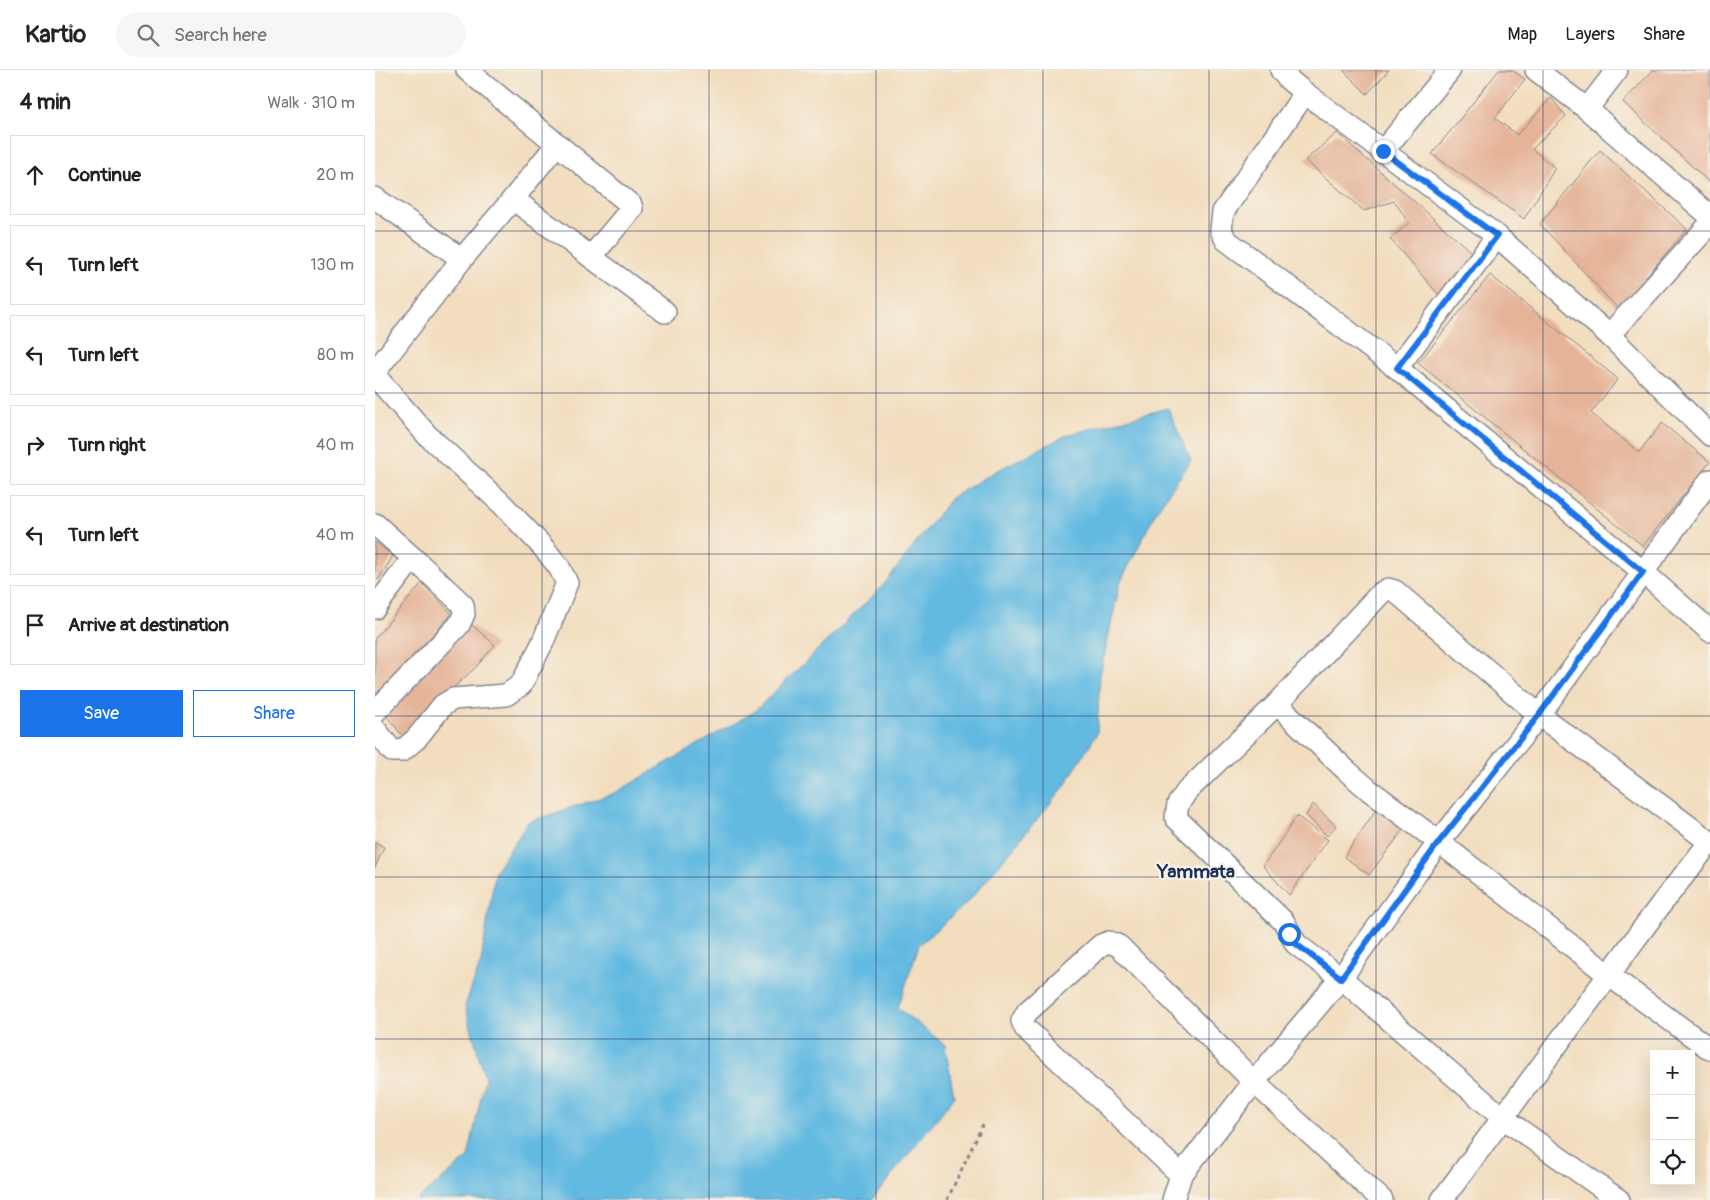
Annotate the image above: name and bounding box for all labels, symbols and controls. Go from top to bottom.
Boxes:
search box [116,12,466,57]
text: Kartio [25,20,86,49]
icon: search [134,21,162,49]
text: Search here [174,23,267,47]
text: Map [1508,23,1537,46]
text: Layers [1565,23,1615,46]
text: Share [1643,23,1685,46]
text: 4 min [20,89,71,116]
text: Walk · 310 m [268,93,355,113]
route end [1372,140,1395,163]
icon: ahead [21,161,49,189]
text: Continue [68,163,141,187]
text: 20 m [316,165,354,185]
icon: left [21,251,49,279]
text: Turn left [68,253,138,277]
text: 130 m [310,255,354,275]
icon: left [21,341,49,369]
text: Turn left [68,343,138,367]
text: 80 m [317,345,354,365]
icon: right [21,431,49,459]
text: Turn right [68,433,146,457]
text: 40 m [316,435,354,455]
icon: left [21,521,49,549]
text: Turn left [68,523,138,547]
text: 40 m [316,525,354,545]
icon: arrive [21,611,49,639]
text: Arrive at destination [68,613,229,637]
button: Save [20,690,183,737]
button: Share [193,690,355,737]
district label: Yammata [1156,860,1235,884]
route start [1278,923,1301,946]
map controls [1650,1050,1695,1185]
button: + [1650,1050,1695,1095]
button: − [1650,1095,1695,1140]
button: locate [1650,1140,1695,1185]

